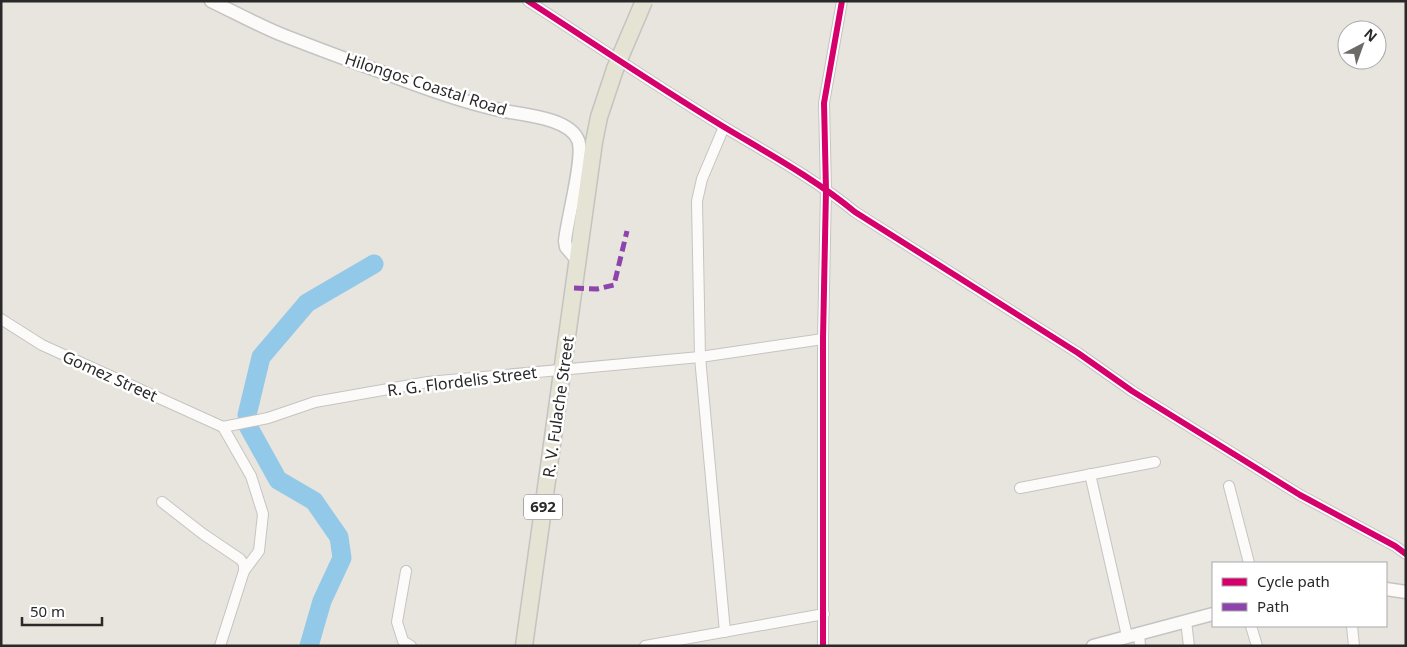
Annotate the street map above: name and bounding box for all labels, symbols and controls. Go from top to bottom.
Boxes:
north arrow [1337,20,1387,70]
text: N [1360,24,1381,46]
street label: Hilongos Coastal Road [342,47,510,121]
street label: R. V. Fulache Street [537,335,579,479]
street label: Gomez Street [59,345,161,407]
street label: R. G. Flordelis Street [386,361,538,401]
road number: 692 [524,494,562,520]
legend [1212,562,1387,627]
text: Cycle path [1257,571,1330,591]
scale bar [22,594,102,626]
text: Path [1257,596,1289,616]
text: 50 m [30,601,65,621]

